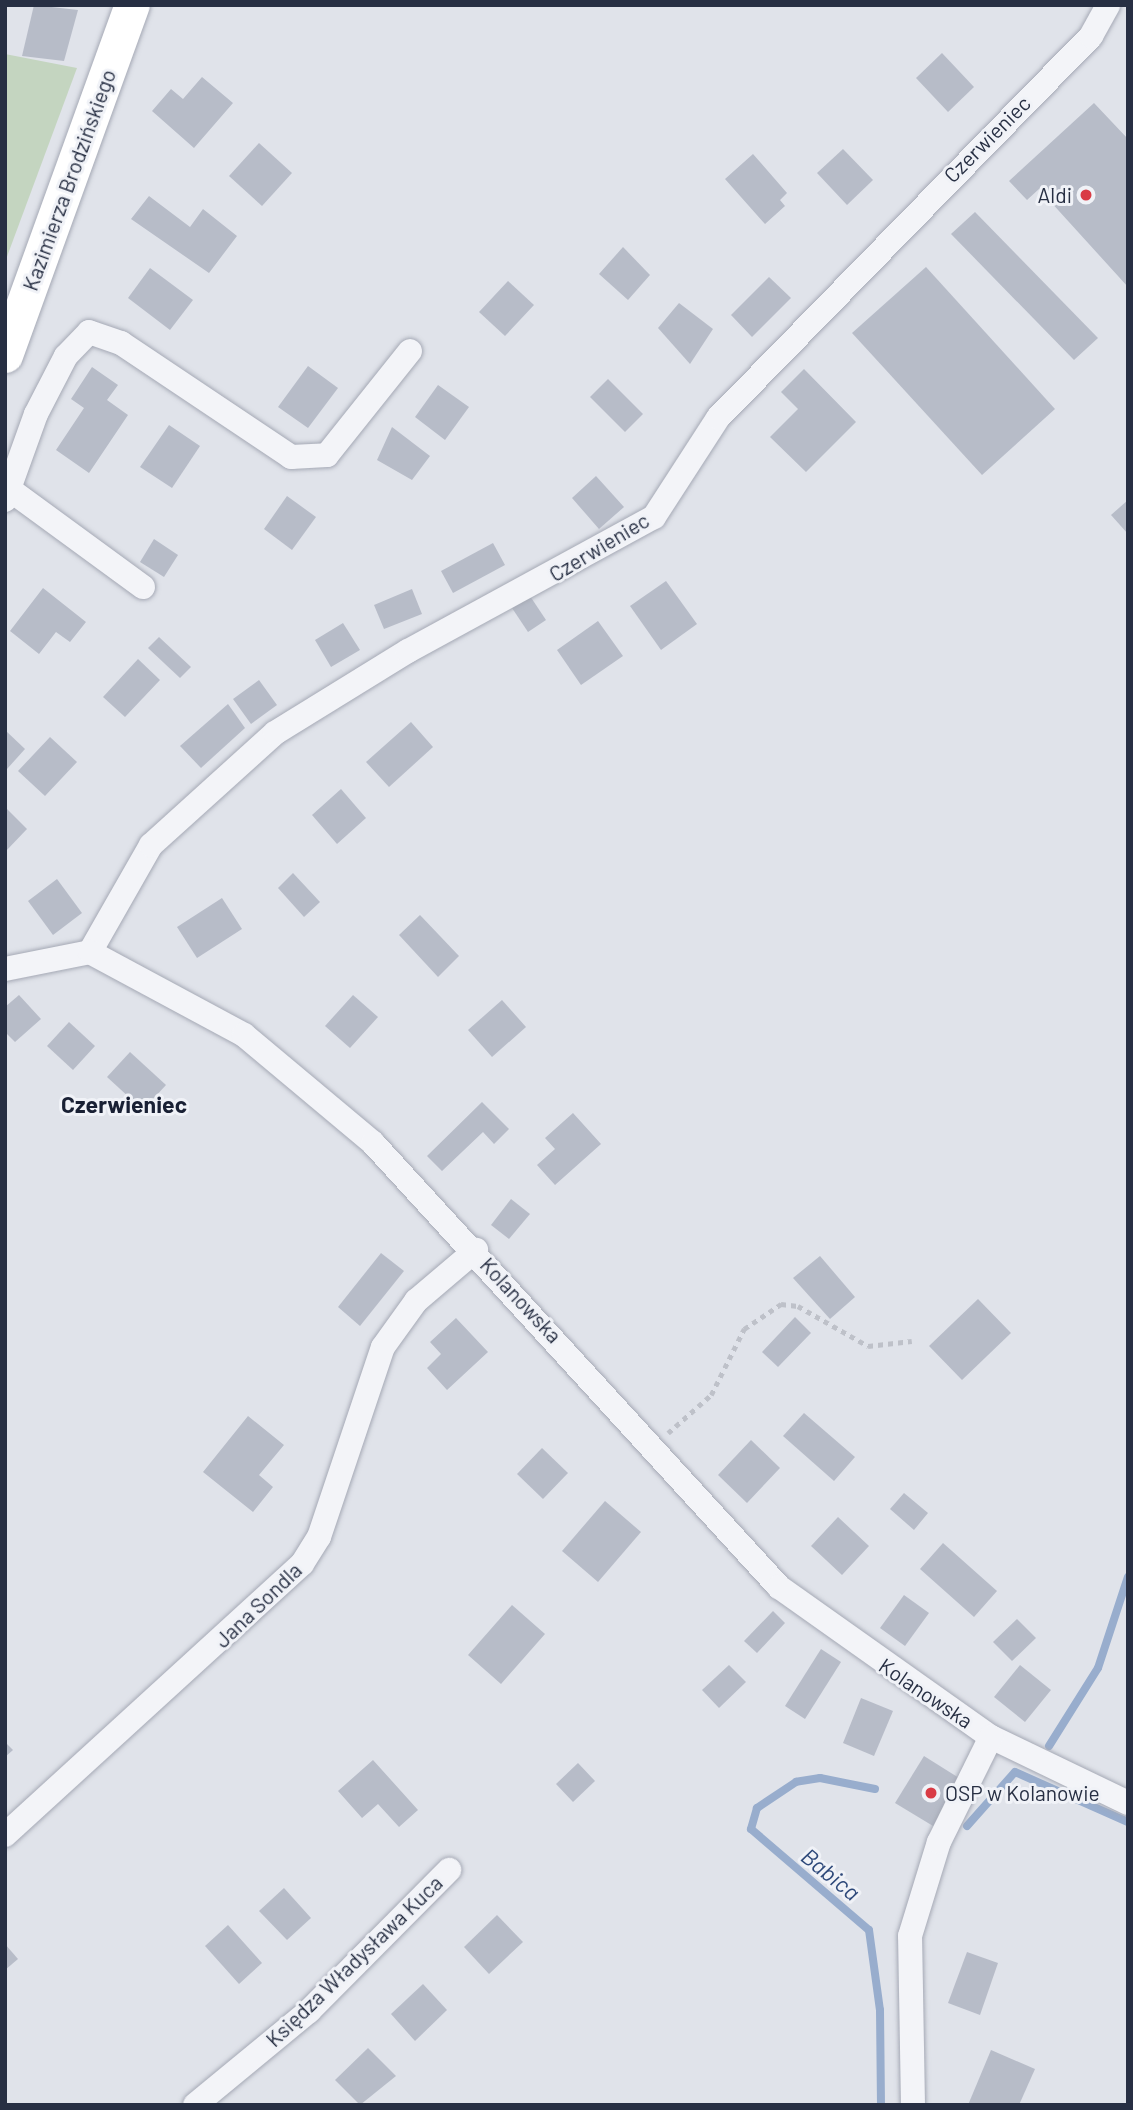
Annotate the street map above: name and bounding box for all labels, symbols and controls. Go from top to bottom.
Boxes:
street label: Kazimierza Brodzińskiego [17,66,121,294]
street label: Czerwieniec [938,90,1036,188]
place label: Aldi [1038,182,1072,208]
marker: Aldi [1078,187,1094,203]
street label: Czerwieniec [545,507,653,587]
district label: Czerwieniec [61,1090,187,1118]
street label: Kolanowska [475,1252,567,1348]
street label: Jana Sondla [209,1557,307,1653]
street label: Kolanowska [874,1653,978,1733]
place label: OSP w Kolanowie [945,1780,1100,1806]
marker: OSP w Kolanowie [923,1785,939,1801]
water label: Babica [796,1842,866,1906]
street label: Księdza Władysława Kuca [261,1870,447,2052]

